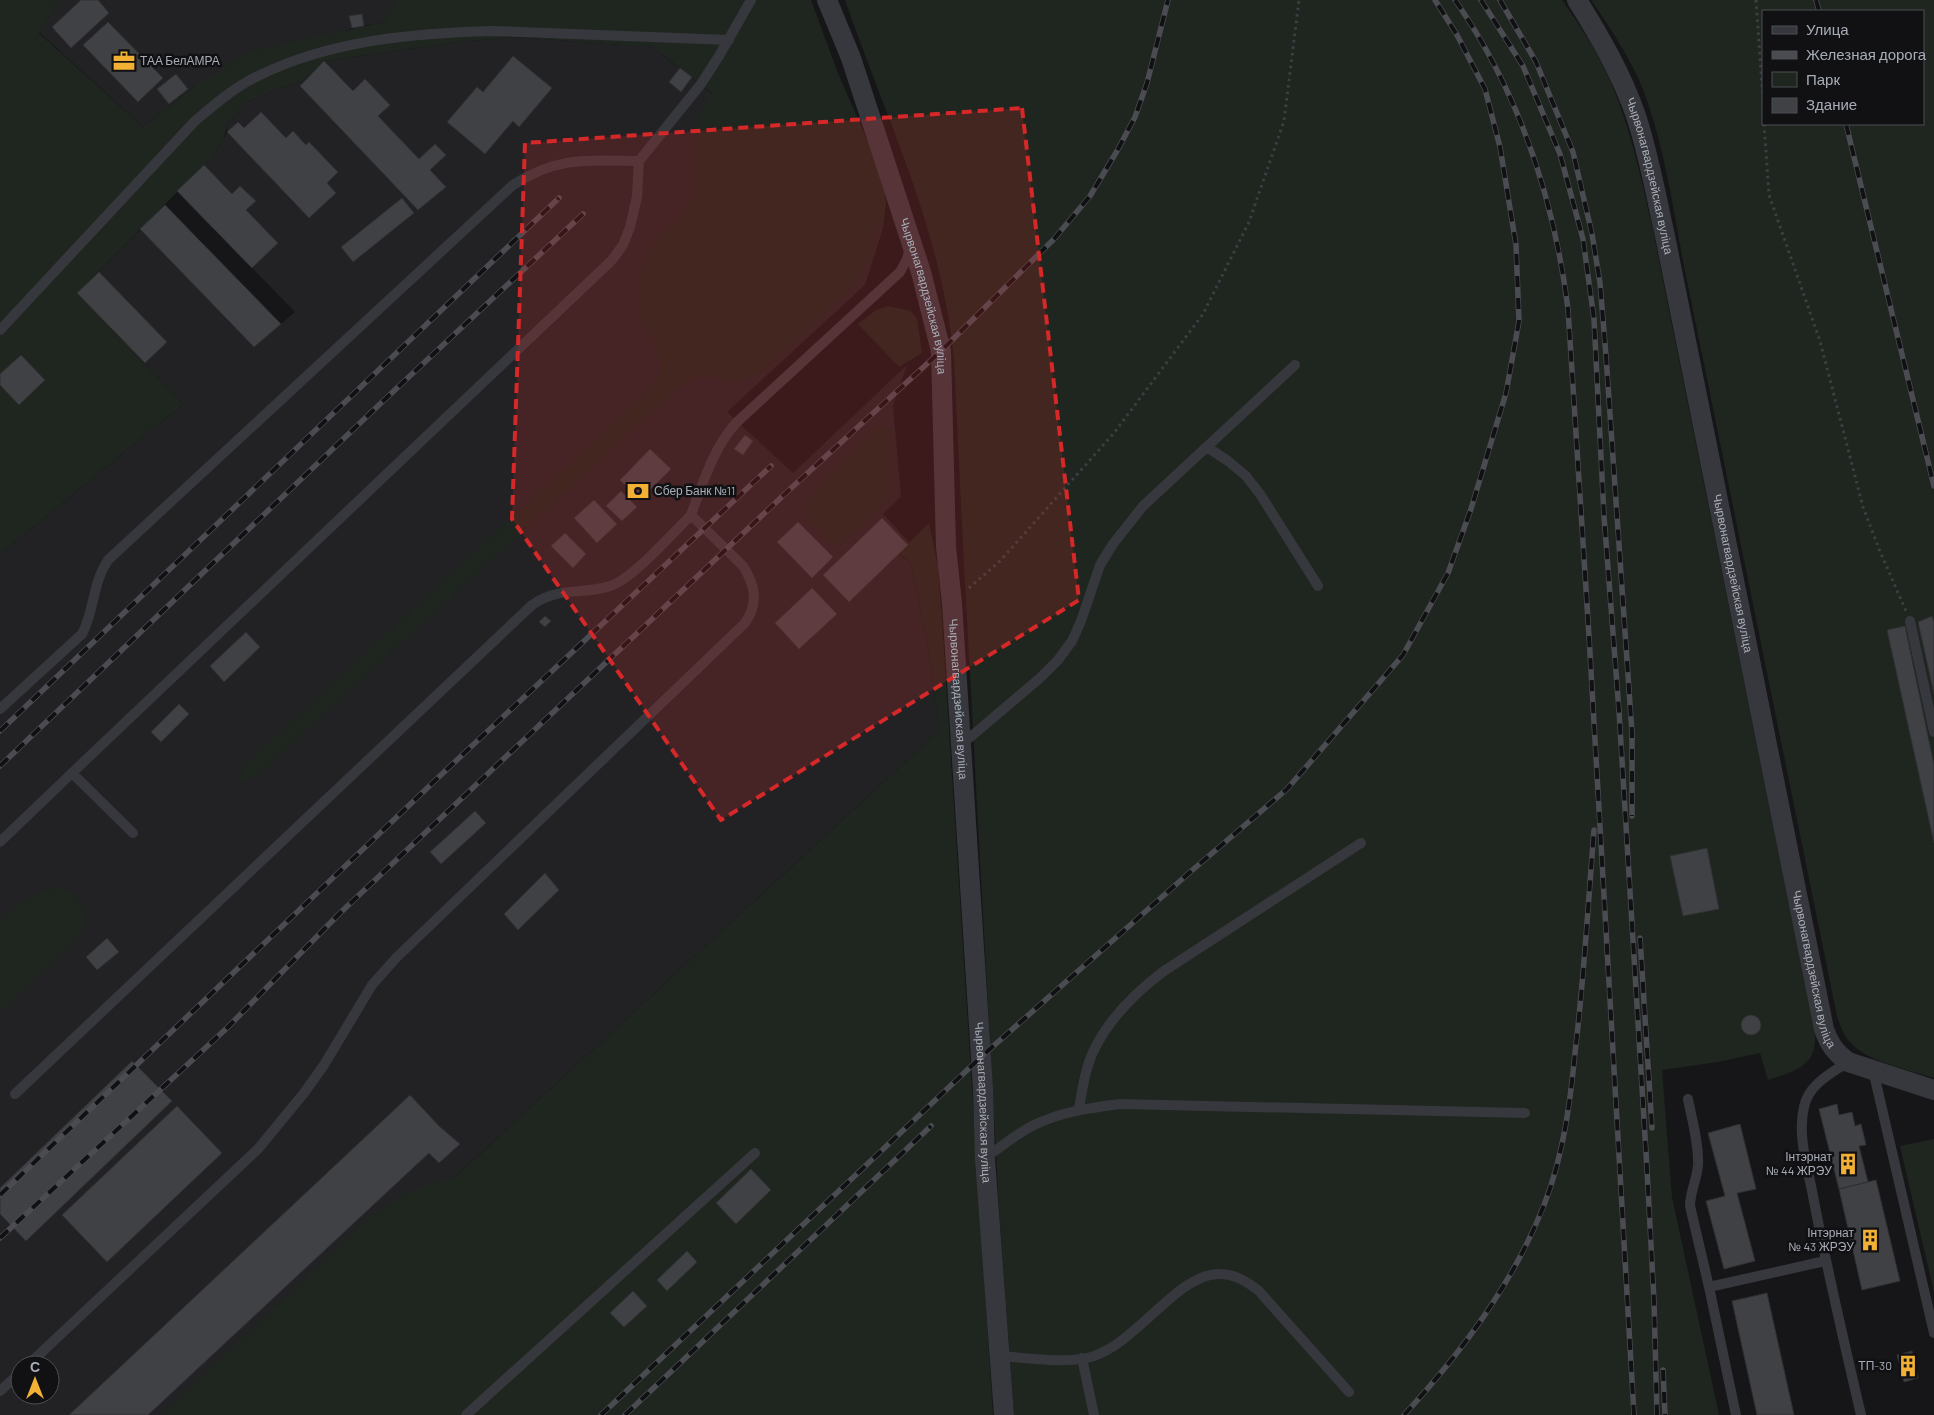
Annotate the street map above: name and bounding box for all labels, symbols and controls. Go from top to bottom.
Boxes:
legend [1762,10,1924,125]
text: Улица [1806,20,1849,38]
text: Железная дорога [1806,45,1927,63]
office icon: ТАА БелАМРА [111,48,137,74]
place label: ТАА БелАМРА [140,53,220,67]
text: Парк [1806,70,1840,88]
street label: Чырвонагвардзейская вуліца [1624,95,1677,256]
text: Здание [1806,95,1857,113]
street label: Чырвонагвардзейская вуліца [898,216,950,375]
bank icon: Сбер Банк №11 [625,478,651,504]
place label: Сбер Банк №11 [654,483,735,498]
street label: Чырвонагвардзейская вуліца [1711,493,1756,654]
street label: Чырвонагвардзейская вуліца [947,618,971,780]
street label: Чырвонагвардзейская вуліца [1790,889,1840,1050]
street label: Чырвонагвардзейская вуліца [973,1021,995,1184]
place label: Інтэрнат № 44 ЖРЭУ [1766,1149,1832,1177]
building icon: Інтэрнат № 44 ЖРЭУ [1835,1151,1861,1177]
place label: Інтэрнат № 43 ЖРЭУ [1788,1225,1854,1253]
building icon: Інтэрнат № 43 ЖРЭУ [1857,1227,1883,1253]
building icon: ТП-30 [1895,1353,1921,1379]
north arrow [10,1355,60,1405]
text: С [30,1358,40,1375]
place label: ТП-30 [1858,1358,1892,1372]

